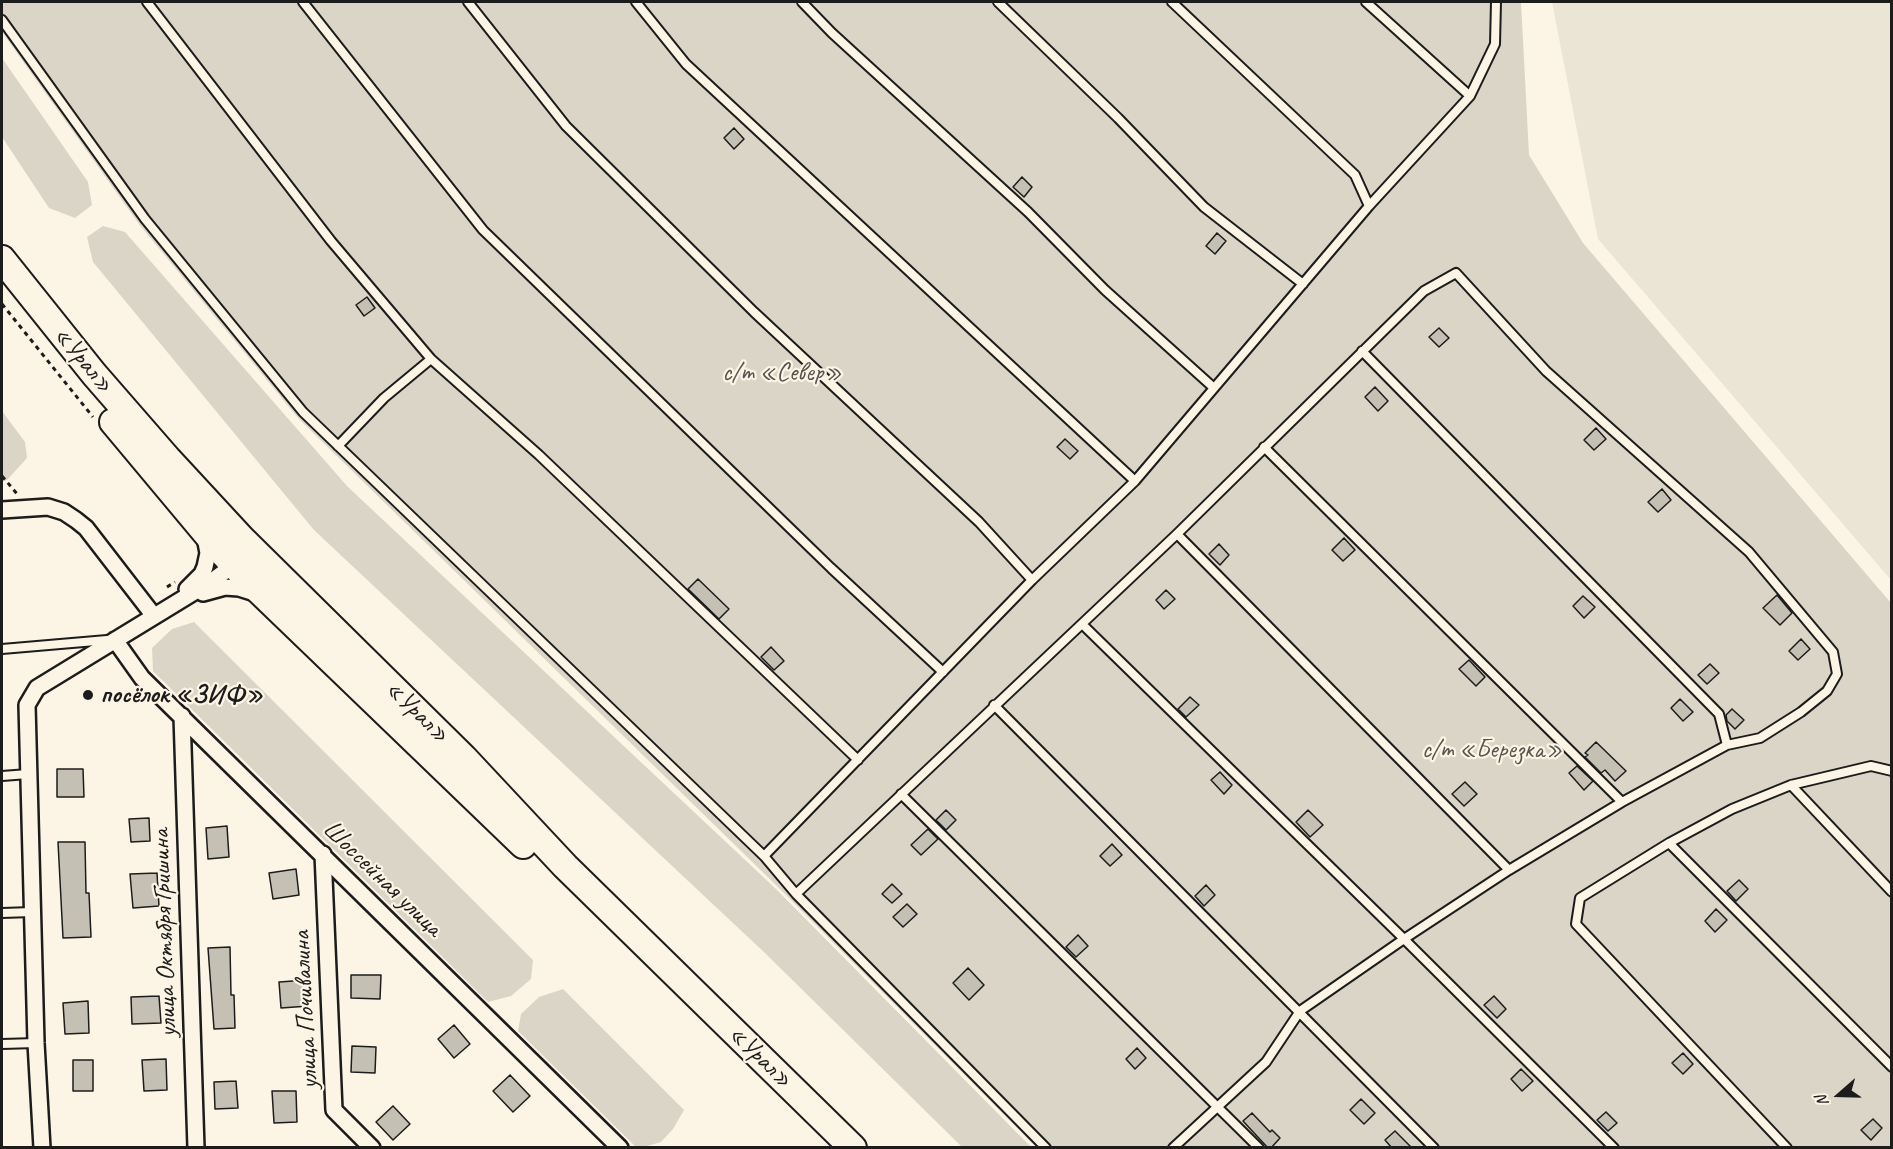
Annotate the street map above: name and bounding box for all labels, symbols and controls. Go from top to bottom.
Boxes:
street label: «Урал» [46,320,120,400]
park label: с/т «Север» [722,357,842,389]
street label: «Урал» [378,674,456,750]
place label: посёлок «ЗИФ» [100,679,263,711]
marker: посёлок «ЗИФ» [81,688,95,702]
park label: с/т «Березка» [1422,734,1562,766]
street label: Шоссейная улица [316,814,448,944]
street label: улица Октября Гришина [146,828,184,1038]
street label: улица Почивалина [286,930,326,1090]
street label: «Урал» [721,1019,799,1095]
north arrow [1809,1065,1869,1125]
text: N [1811,1093,1833,1109]

